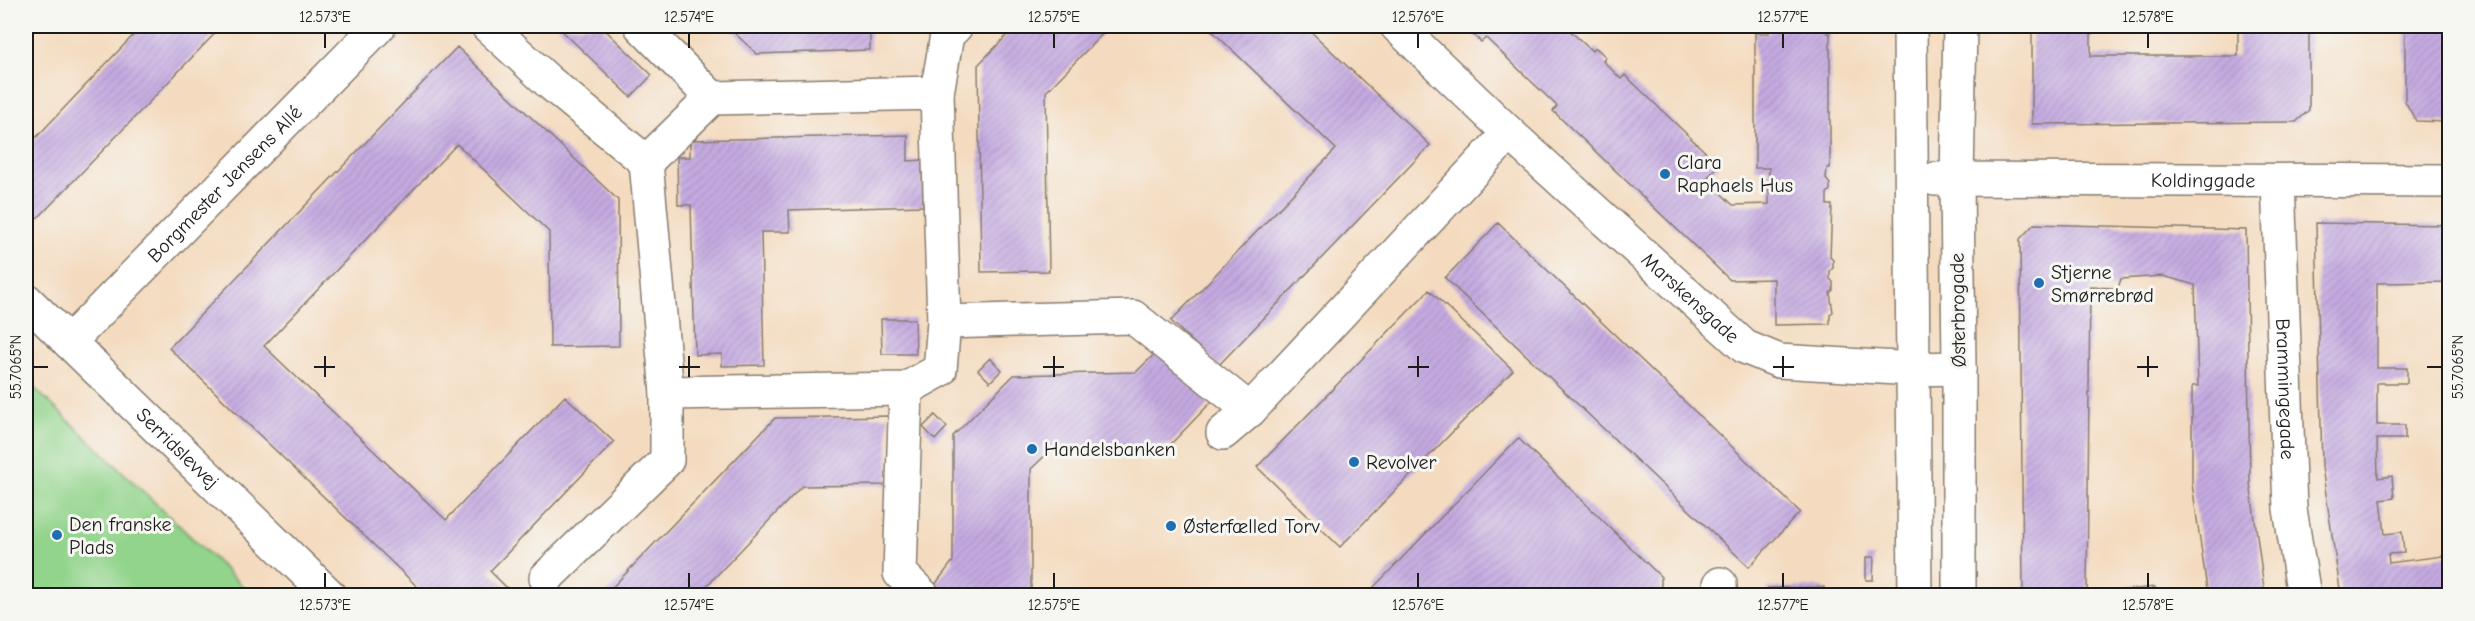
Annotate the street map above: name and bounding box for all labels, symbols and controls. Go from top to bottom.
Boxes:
text: 12.573°E [299,8,351,26]
text: 12.574°E [664,8,714,26]
text: 12.575°E [1028,8,1080,26]
text: 12.576°E [1392,8,1444,26]
text: 12.577°E [1757,8,1809,26]
text: 12.578°E [2122,8,2174,26]
street label: Borgmester Jensens Allé [142,100,306,267]
place label: Clara Raphaels Hus [1677,151,1793,197]
marker: Clara Raphaels Hus [1658,167,1672,181]
street label: Koldinggade [2151,168,2255,192]
street label: Marskensgade [1637,248,1744,348]
street label: Østerbrogade [1946,253,1970,367]
place label: Stjerne Smørrebrød [2051,261,2154,307]
marker: Stjerne Smørrebrød [2032,276,2046,290]
street label: Brammingegade [2272,318,2300,460]
text: 55.7065°N [7,335,25,399]
text: 55.7065°N [2449,335,2467,399]
street label: Serridslevvej [132,403,224,493]
place label: Handelsbanken [1044,438,1176,461]
marker: Handelsbanken [1025,442,1039,456]
place label: Revolver [1366,451,1437,474]
marker: Revolver [1347,455,1361,469]
place label: Den franske Plads [69,513,171,559]
place label: Østerfælled Torv [1183,515,1320,538]
marker: Østerfælled Torv [1164,519,1178,533]
marker: Den franske Plads [50,528,64,542]
text: 12.573°E [299,596,351,614]
text: 12.574°E [664,596,714,614]
text: 12.575°E [1028,596,1080,614]
text: 12.576°E [1392,596,1444,614]
text: 12.577°E [1757,596,1809,614]
text: 12.578°E [2122,596,2174,614]

